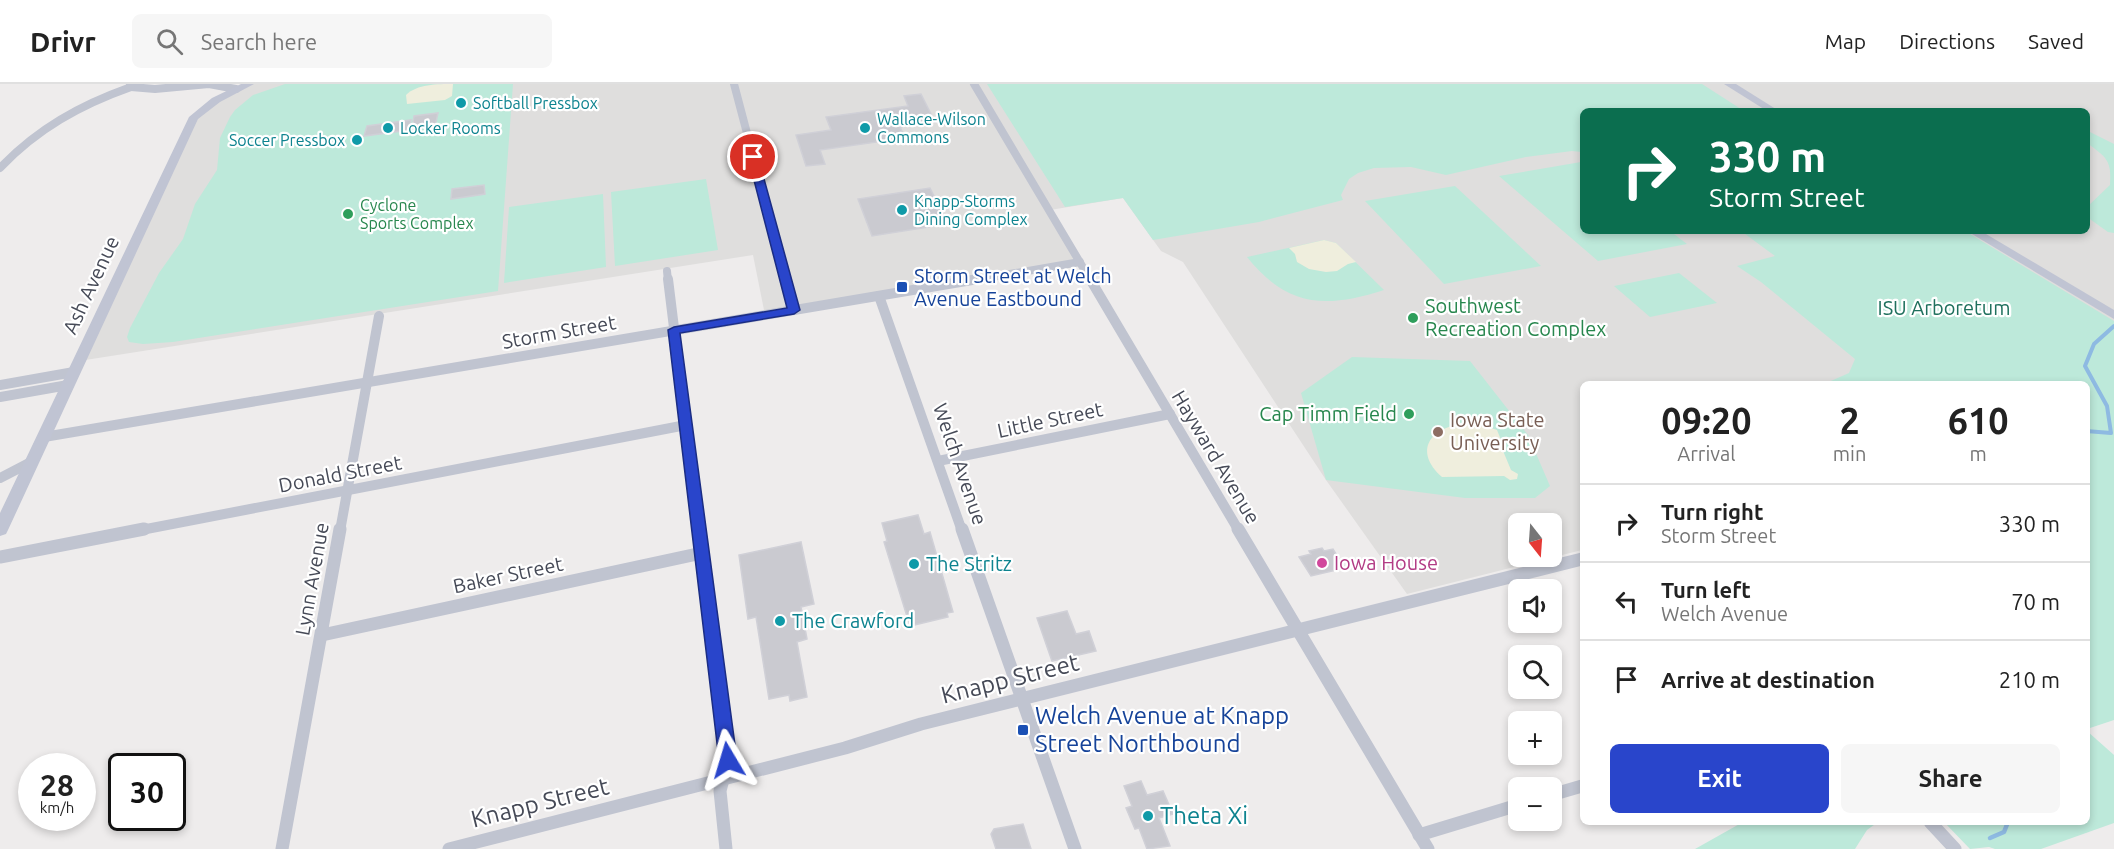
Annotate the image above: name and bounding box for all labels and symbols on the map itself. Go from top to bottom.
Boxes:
place label: Softball Pressbox [473,94,598,112]
marker: Softball Pressbox [454,96,468,110]
place label: Wallace-Wilson Commons [877,110,986,146]
place label: Locker Rooms [400,119,501,137]
marker: Locker Rooms [381,121,395,135]
marker: Wallace-Wilson Commons [858,121,872,135]
place label: Soccer Pressbox [229,131,345,149]
pin [727,131,778,182]
marker: Soccer Pressbox [350,133,364,147]
place label: Knapp-Storms Dining Complex [914,192,1028,228]
place label: Cyclone Sports Complex [360,196,474,232]
marker: Knapp-Storms Dining Complex [895,203,909,217]
marker: Cyclone Sports Complex [341,207,355,221]
street label: Ash Avenue [58,232,123,337]
place label: Storm Street at Welch Avenue Eastbound [914,264,1112,310]
marker: Storm Street at Welch Avenue Eastbound [895,280,909,294]
place label: Southwest Recreation Complex [1425,294,1606,340]
park label: ISU Arboretum [1878,296,2010,319]
street label: Storm Street [500,310,618,353]
marker: Southwest Recreation Complex [1406,311,1420,325]
street label: Hayward Avenue [1168,386,1265,527]
street label: Little Street [995,397,1105,442]
street label: Welch Avenue [929,400,992,528]
place label: Cap Timm Field [1259,402,1397,425]
marker: Cap Timm Field [1402,407,1416,421]
place label: Iowa State University [1450,408,1545,454]
marker: Iowa State University [1431,425,1445,439]
street label: Donald Street [276,450,404,497]
north arrow [1508,513,1562,567]
street label: Lynn Avenue [290,521,333,637]
place label: Iowa House [1334,551,1438,574]
street label: Baker Street [451,552,565,597]
place label: The Stritz [926,552,1012,575]
marker: Iowa House [1315,556,1329,570]
marker: The Stritz [907,557,921,571]
place label: The Crawford [792,609,914,632]
marker: The Crawford [773,614,787,628]
street label: Knapp Street [938,648,1082,709]
place label: Welch Avenue at Knapp Street Northbound [1035,702,1289,757]
marker: Welch Avenue at Knapp Street Northbound [1016,723,1030,737]
position arrow [696,728,760,792]
speed limit sign: 30 [108,753,186,831]
street label: Knapp Street [468,772,612,833]
place label: Theta Xi [1160,802,1248,829]
marker: Theta Xi [1141,809,1155,823]

